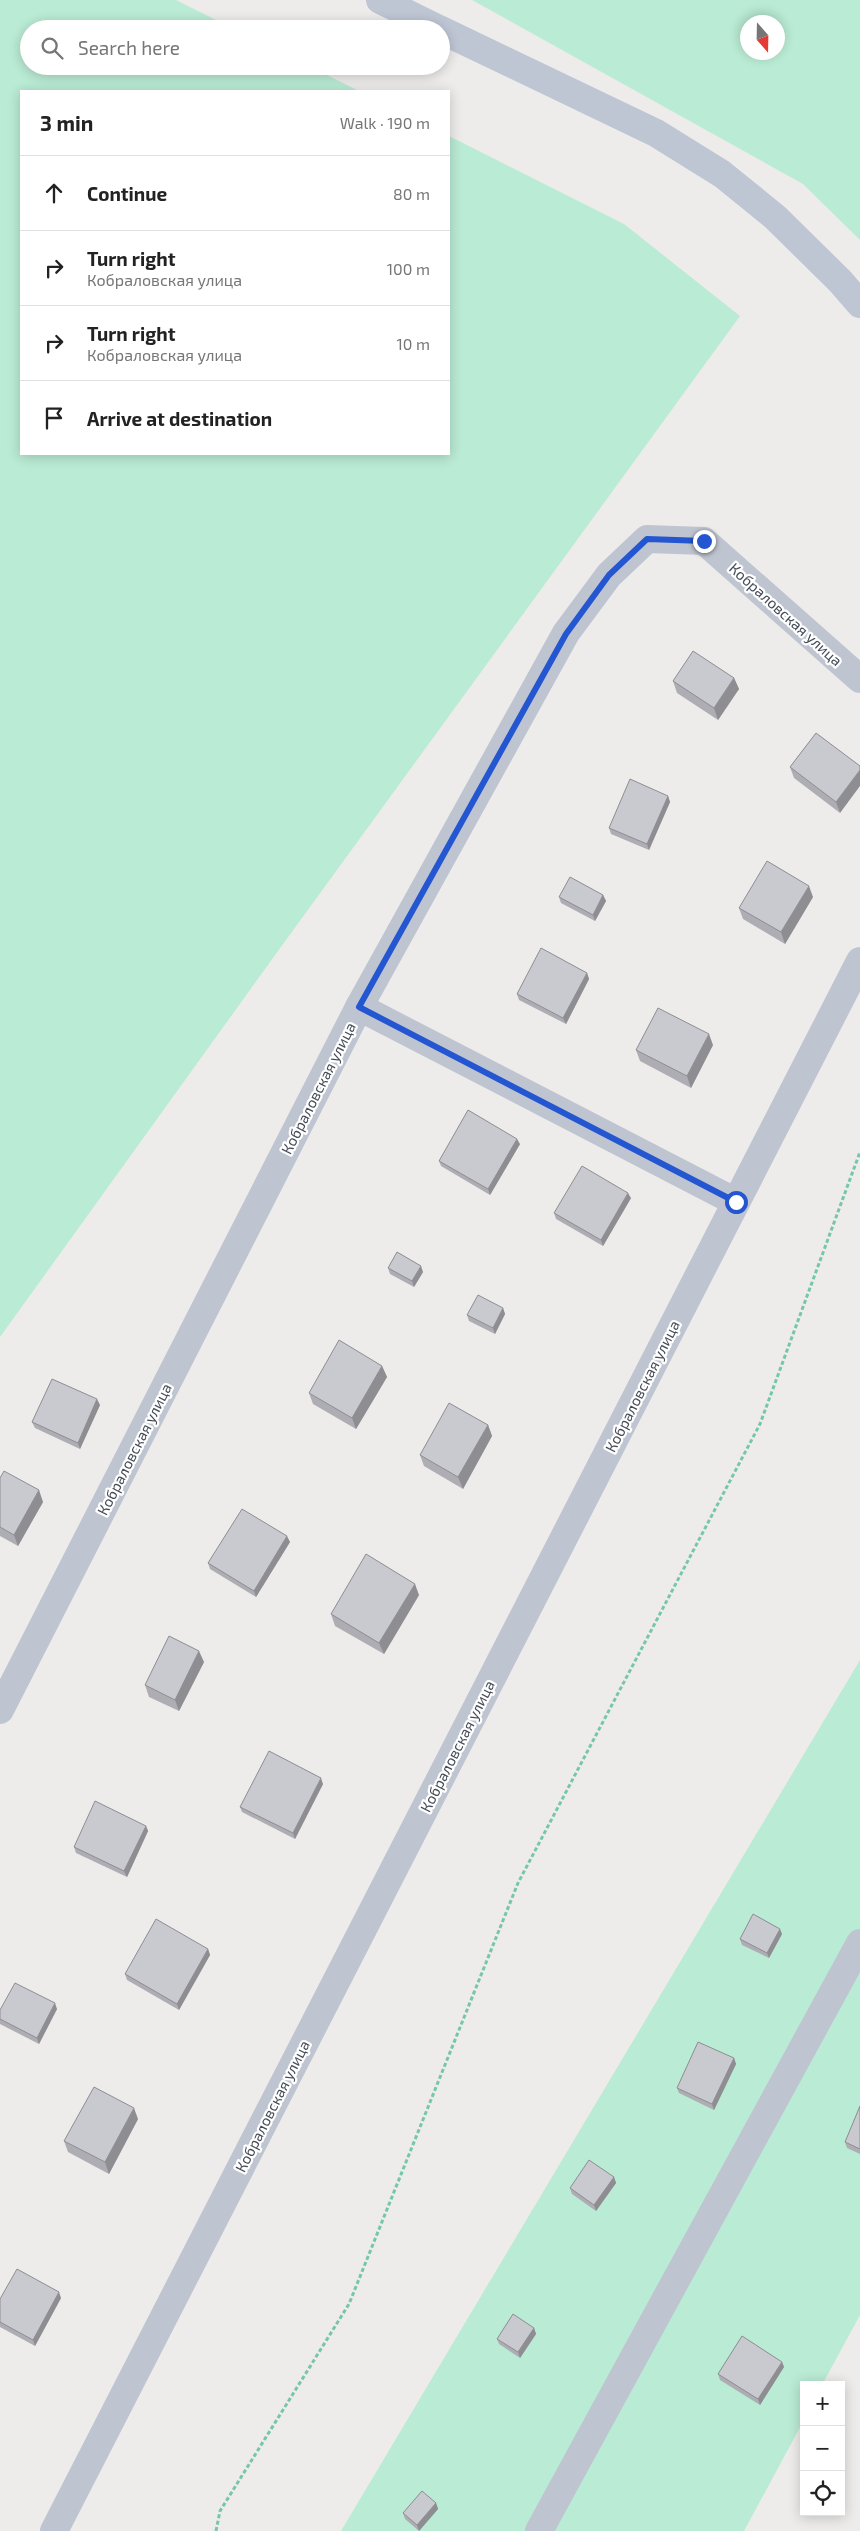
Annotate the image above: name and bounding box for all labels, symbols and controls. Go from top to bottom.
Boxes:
north arrow [740,15,785,60]
search box [20,20,450,75]
icon: search [38,34,66,62]
text: Search here [78,36,180,59]
text: 3 min [40,110,93,135]
text: Walk · 190 m [340,113,430,132]
icon: ahead [40,179,68,207]
text: Continue [87,182,167,205]
text: 80 m [393,184,430,203]
text: Turn right [87,247,175,270]
icon: right [40,254,68,282]
text: 100 m [387,259,430,278]
text: Кобраловская улица [87,270,242,289]
text: Turn right [87,322,175,345]
icon: right [40,329,68,357]
text: 10 m [396,334,430,353]
text: Кобраловская улица [87,345,242,364]
icon: arrive [40,404,68,432]
text: Arrive at destination [87,407,272,430]
route end [693,530,716,553]
street label: Кобраловская улица [725,559,846,670]
street label: Кобраловская улица [277,1019,360,1157]
route start [725,1191,748,1214]
street label: Кобраловская улица [601,1317,684,1455]
street label: Кобраловская улица [93,1380,176,1518]
street label: Кобраловская улица [416,1677,499,1815]
street label: Кобраловская улица [231,2037,314,2175]
map controls [800,2381,845,2516]
button: + [800,2381,845,2426]
button: − [800,2426,845,2471]
button: locate [800,2471,845,2516]

